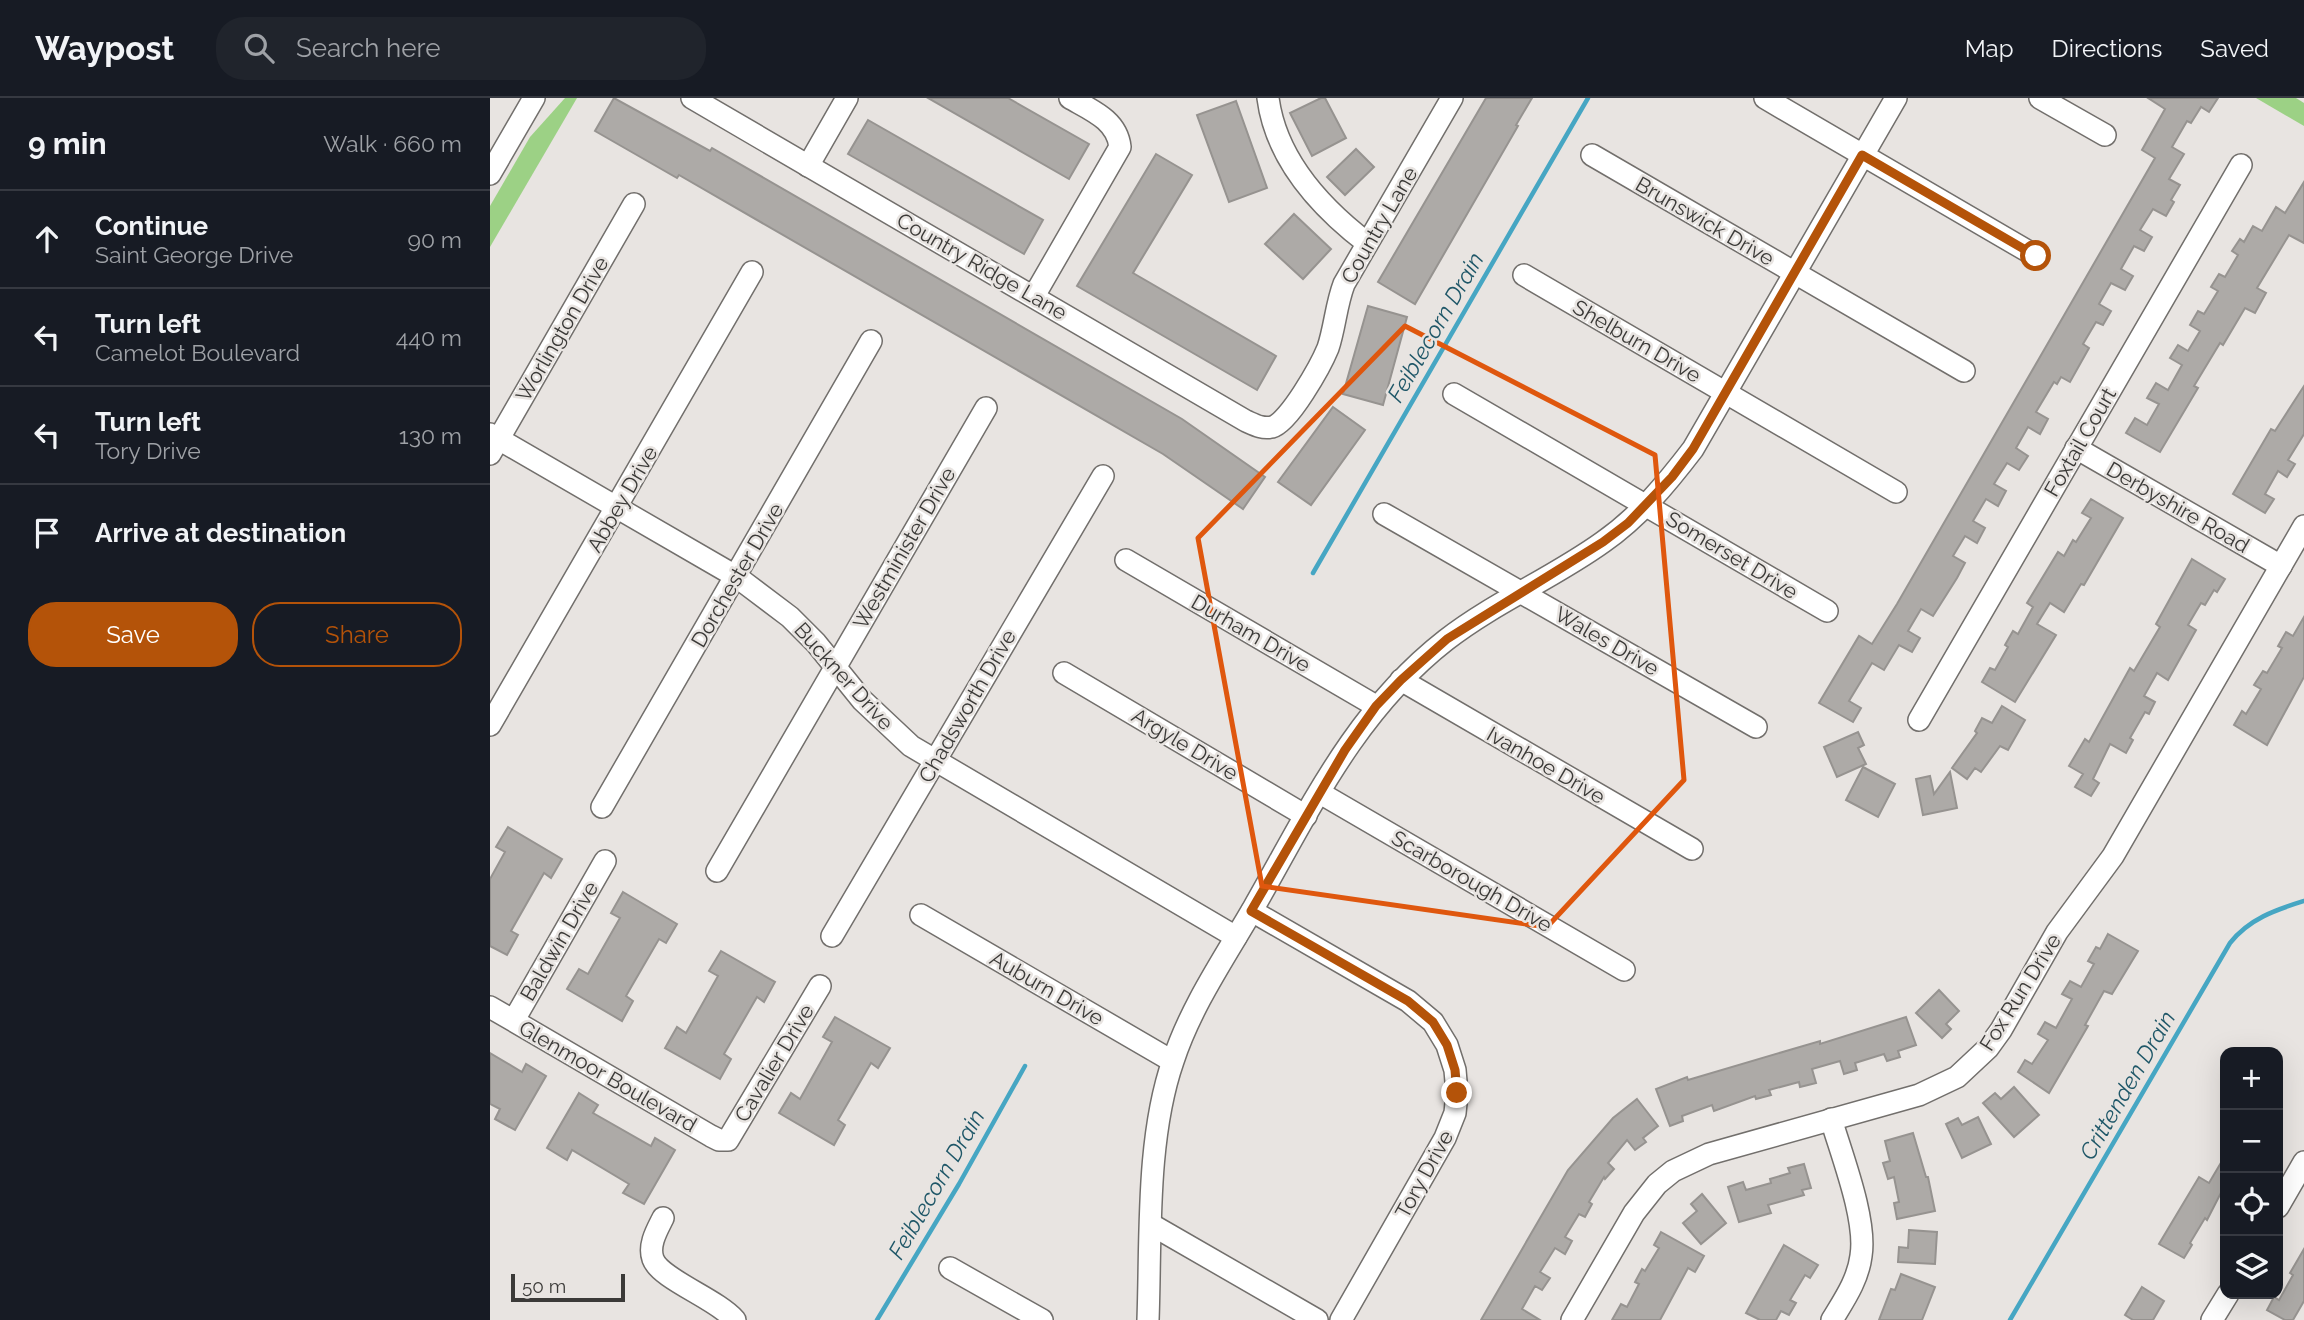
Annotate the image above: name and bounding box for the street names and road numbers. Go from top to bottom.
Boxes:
street label: Country Lane [1336,162,1422,288]
street label: Brunswick Drive [1631,171,1779,271]
street label: Country Ridge Lane [892,207,1072,325]
street label: Worlington Drive [510,252,614,406]
street label: Shelburn Drive [1569,294,1705,388]
street label: Foxtail Court [2039,383,2121,501]
street label: Abbey Drive [582,441,662,557]
street label: Derbyshire Road [2102,456,2254,558]
street label: Westminister Drive [848,463,960,633]
street label: Dorchester Drive [686,498,788,652]
street label: Somerset Drive [1662,506,1802,604]
street label: Durham Drive [1187,589,1315,677]
street label: Wales Drive [1551,601,1663,681]
street label: Buckner Drive [789,617,899,735]
street label: Chadsworth Drive [913,625,1021,787]
street label: Argyle Drive [1128,703,1242,785]
street label: Ivanhoe Drive [1482,721,1610,809]
street label: Scarborough Drive [1387,825,1557,937]
street label: Baldwin Drive [515,877,603,1005]
street label: Fox Run Drive [1974,929,2066,1055]
street label: Auburn Drive [986,945,1108,1031]
street label: Cavalier Drive [729,1000,819,1126]
street label: Glenmoor Boulevard [515,1015,701,1137]
street label: Tory Drive [1390,1126,1458,1222]

